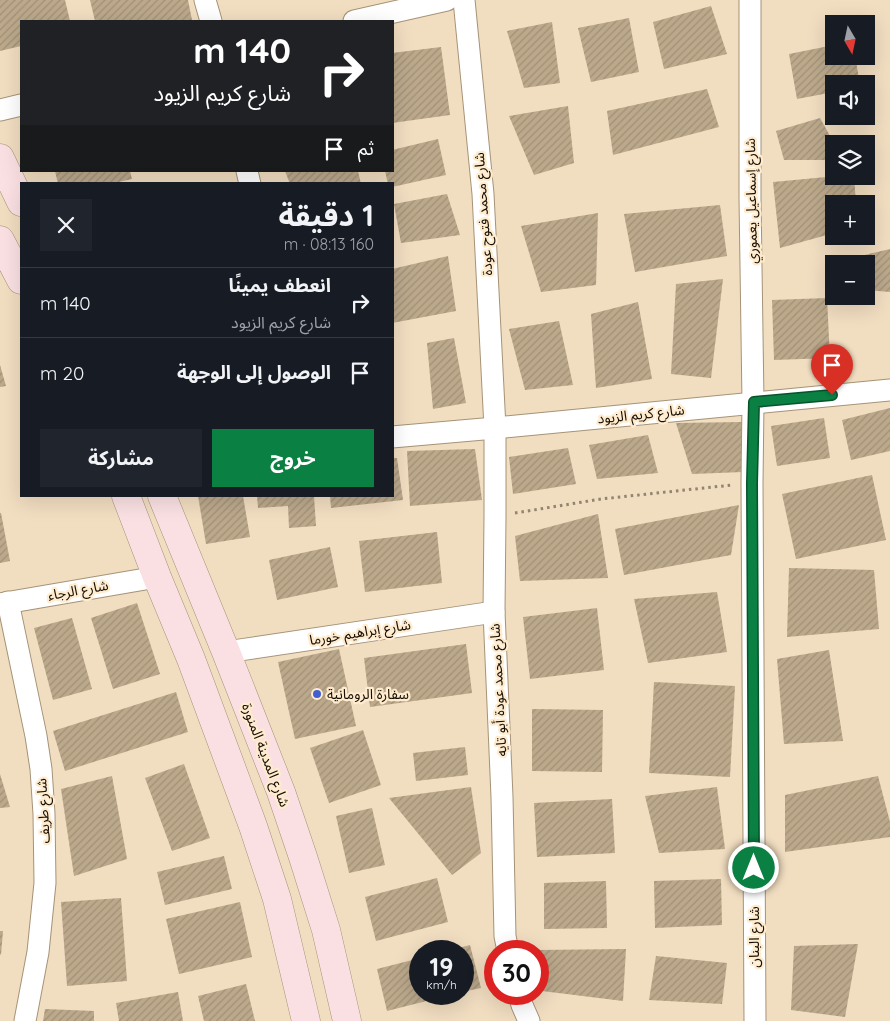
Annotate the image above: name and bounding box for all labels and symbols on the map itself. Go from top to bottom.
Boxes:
north arrow [825,15,875,65]
street label: شارع إسماعيل يعموري [741,138,763,264]
street label: شارع محمد فتوح عودة [470,152,498,276]
pin [811,344,853,395]
street label: شارع كريم الزيود [597,400,686,430]
street label: شارع الرجاء [46,576,110,606]
street label: شارع إبراهيم خورما [308,615,412,651]
street label: شارع محمد عودة أبو تايه [486,623,512,757]
place label: سفارة الرومانية [327,685,409,703]
marker: سفارة الرومانية [311,688,323,700]
street label: شارع المدينة المنورة [236,700,294,810]
street label: شارع طريف [32,778,56,844]
position arrow [727,841,779,893]
street label: شارع البنان [745,906,765,968]
speed limit sign: 30 [484,940,549,1005]

